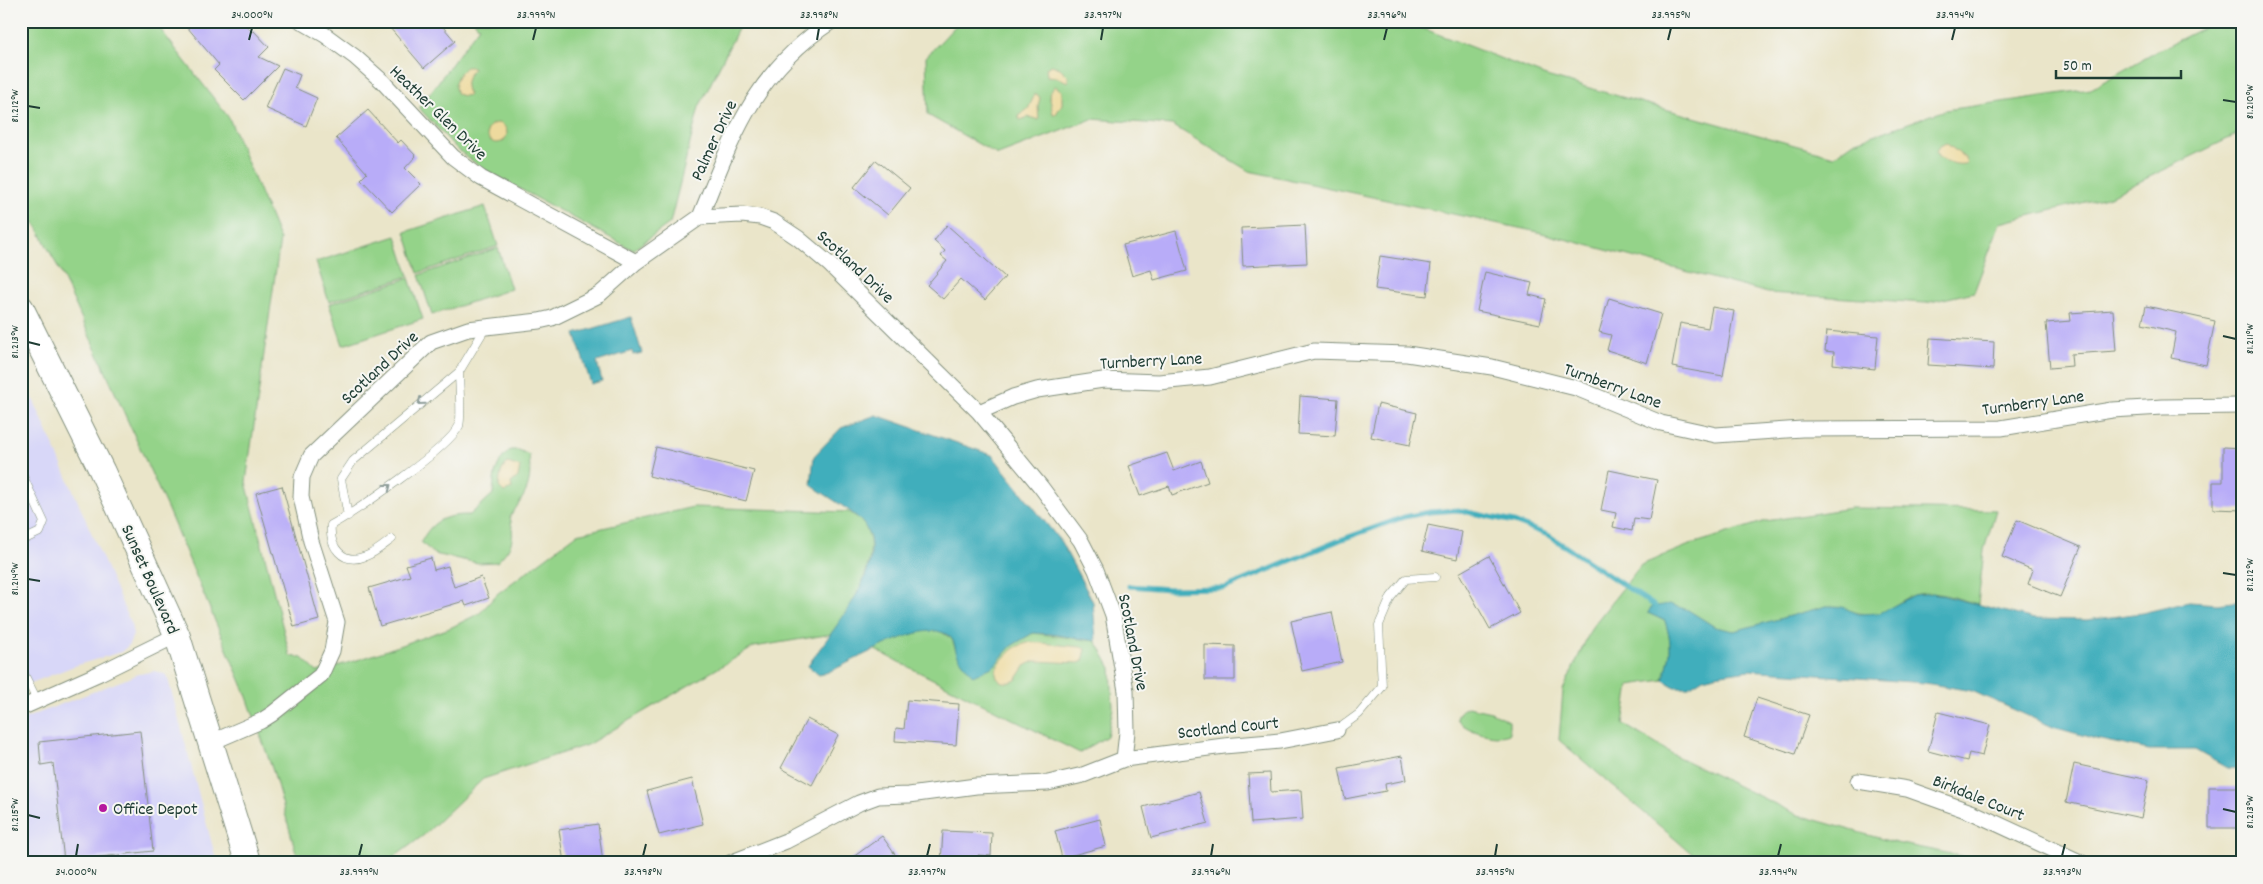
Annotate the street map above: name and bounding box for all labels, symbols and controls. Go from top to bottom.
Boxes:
text: 34.000°N [231,7,273,24]
text: 33.999°N [517,7,556,24]
text: 33.998°N [800,7,838,24]
text: 33.997°N [1084,7,1122,24]
text: 33.996°N [1367,7,1407,24]
text: 33.995°N [1652,7,1691,24]
text: 33.994°N [1936,7,1974,24]
scale bar [2056,48,2180,80]
text: 50 m [2063,56,2092,78]
street label: Heather Glen Drive [383,60,492,167]
text: 81.210°W [2242,85,2259,119]
text: 81.212°W [7,89,24,123]
street label: Palmer Drive [686,96,745,186]
street label: Scotland Drive [810,225,899,310]
text: 81.211°W [2242,324,2259,354]
text: 81.213°W [7,325,24,359]
street label: Scotland Drive [336,326,425,411]
street label: Turnberry Lane [1099,347,1203,378]
street label: Turnberry Lane [1560,358,1665,417]
street label: Turnberry Lane [1981,385,2086,424]
one-way arrow [417,397,426,406]
one-way arrow [382,484,392,493]
street label: Sunset Boulevard [113,521,184,639]
text: 81.212°W [2242,558,2259,592]
text: 81.214°W [7,562,24,596]
street label: Scotland Drive [1110,592,1153,693]
street label: Scotland Court [1177,712,1280,747]
street label: Birkdale Court [1928,770,2028,829]
text: 81.213°W [2242,795,2259,829]
text: 81.215°W [7,798,24,832]
place label: Office Depot [113,798,198,823]
marker: Office Depot [97,802,109,814]
text: 34.000°N [55,864,97,881]
text: 33.999°N [340,864,379,881]
text: 33.998°N [624,864,662,881]
text: 33.997°N [908,864,946,881]
text: 33.996°N [1191,864,1231,881]
text: 33.995°N [1476,864,1515,881]
text: 33.994°N [1759,864,1797,881]
text: 33.993°N [2043,864,2081,881]

